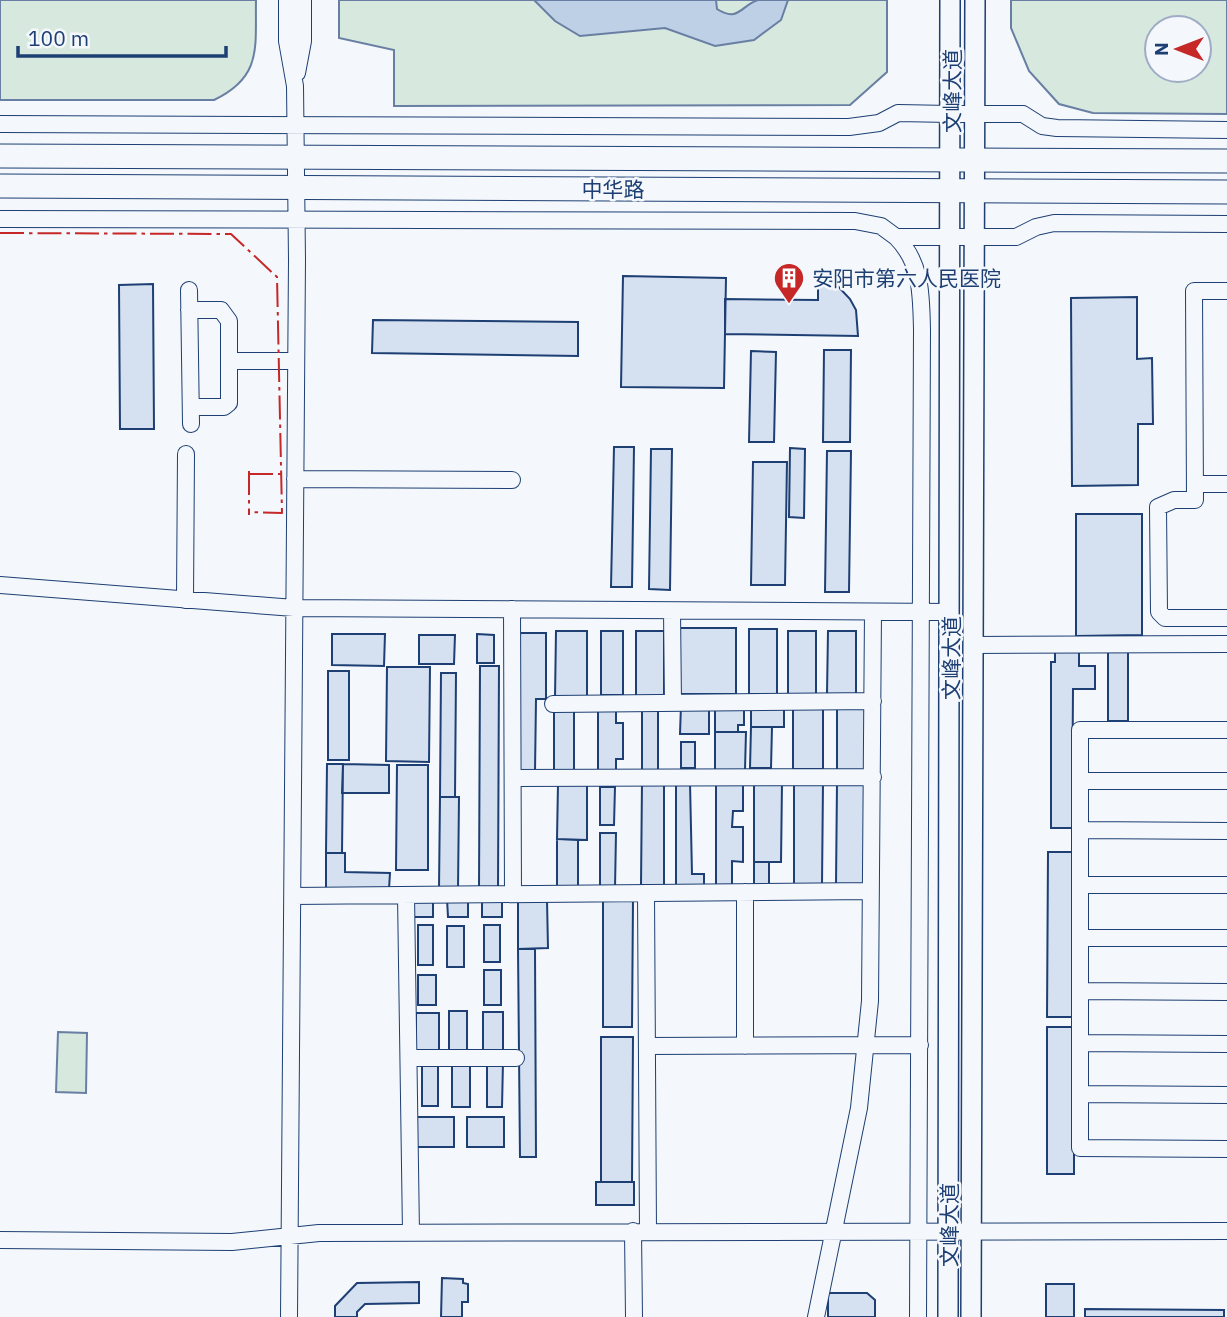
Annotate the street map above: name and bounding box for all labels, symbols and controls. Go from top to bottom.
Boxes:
scale bar [18,14,226,58]
north arrow [1143,14,1213,84]
text: 100 m [28,24,89,52]
text: N [1149,42,1173,56]
street label: 文峰大道 [938,49,966,133]
street label: 中华路 [582,175,645,203]
building icon: 安阳市第六人民医院 [772,261,806,305]
place label: 安阳市第六人民医院 [812,264,1001,292]
street label: 文峰大道 [937,616,965,700]
street label: 文峰大道 [935,1183,963,1267]

